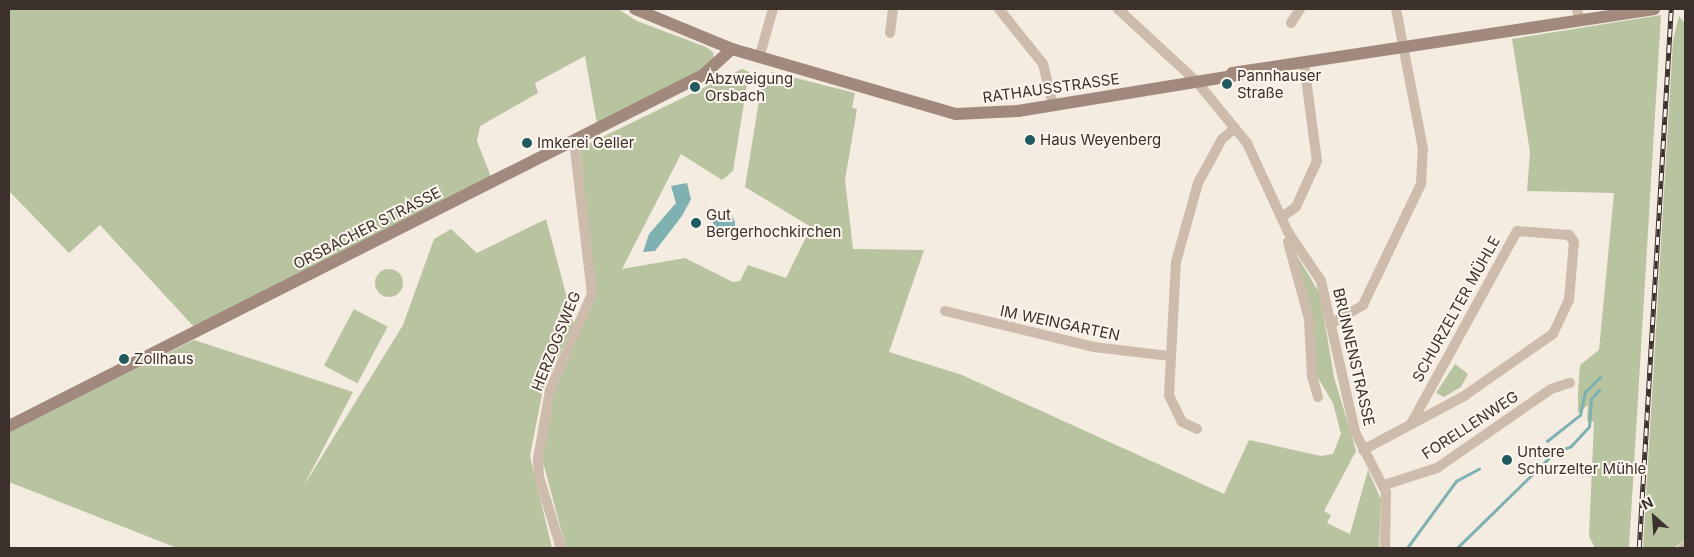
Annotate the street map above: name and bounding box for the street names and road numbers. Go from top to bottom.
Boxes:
street label: RATHAUSSTRASSE [981,69,1121,107]
street label: ORSBACHER STRASSE [290,183,444,273]
street label: SCHURZELTER MÜHLE [1408,233,1504,385]
street label: BRUNNENSTRASSE [1329,286,1379,428]
street label: HERZOGSWEG [528,288,584,394]
street label: IM WEINGARTEN [999,302,1121,344]
street label: FORELLENWEG [1418,387,1522,463]

